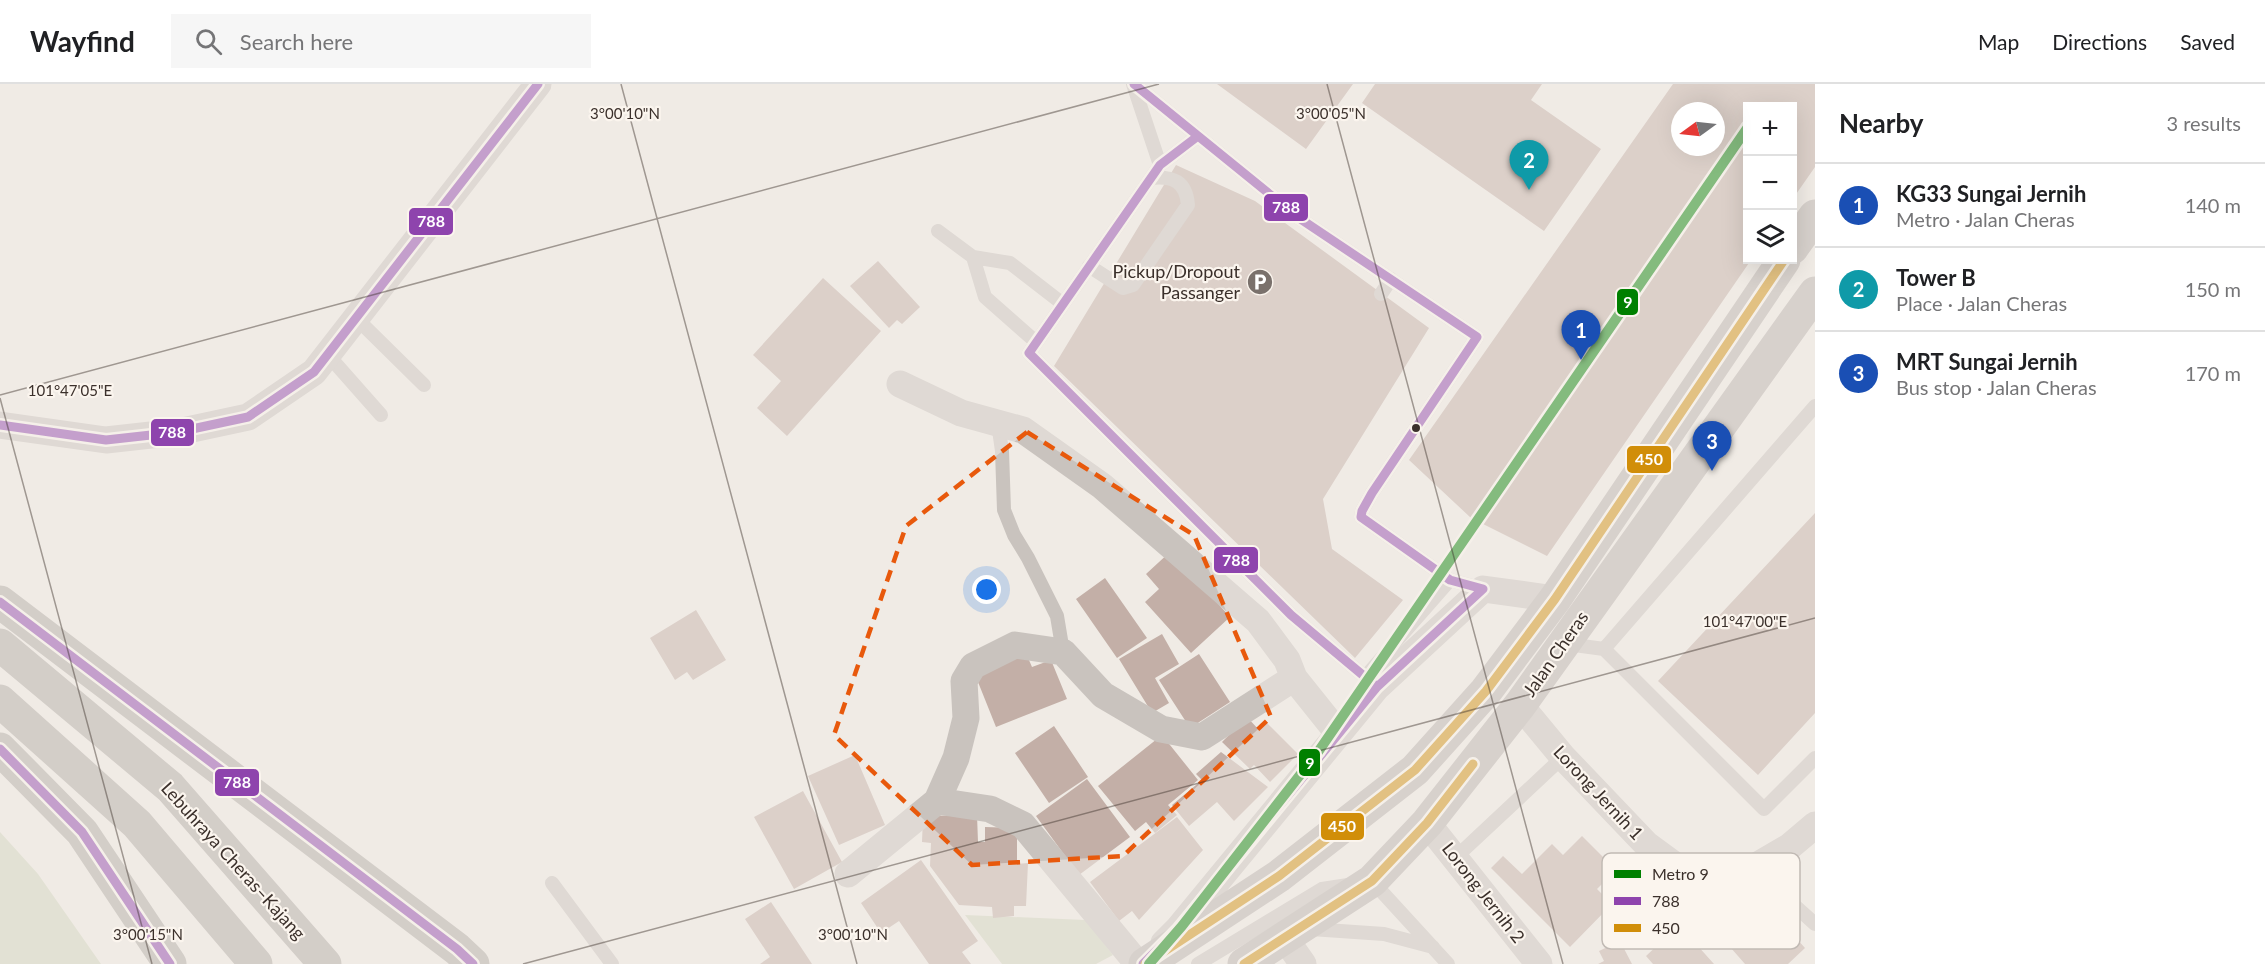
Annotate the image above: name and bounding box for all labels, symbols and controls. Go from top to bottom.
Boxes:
search box [171,14,591,68]
text: Wayfind [30,24,135,58]
icon: search [192,25,225,58]
text: Search here [240,28,353,55]
text: Map [1978,29,2019,54]
text: Directions [2052,29,2147,54]
text: Saved [2180,29,2235,54]
north arrow [1671,102,1725,156]
map controls [1743,102,1797,264]
button: + [1743,102,1797,156]
text: 3°00'10"N [590,104,660,122]
text: 3°00'05"N [1296,104,1366,122]
text: Nearby [1839,107,1924,139]
text: 3 results [2166,111,2241,135]
pin: 2 [1510,141,1549,190]
button: − [1743,156,1797,210]
text: KG33 Sungai Jernih [1896,180,2086,207]
line badge: 788 [1263,193,1309,222]
text: 1 [1853,193,1864,217]
text: 140 m [2185,193,2241,217]
text: 788 [1272,197,1300,216]
line badge: 788 [408,207,454,236]
text: Metro · Jalan Cheras [1896,207,2075,231]
button: layers [1743,210,1797,264]
text: 788 [417,211,445,230]
place label: Pickup/Dropout Passanger [1112,260,1241,303]
text: Tower B [1896,264,1976,291]
parking icon: Pickup/Dropout Passanger [1245,267,1275,297]
text: 2 [1853,277,1864,301]
text: 150 m [2185,277,2241,301]
line badge: 9 [1616,288,1639,316]
text: Place · Jalan Cheras [1896,291,2067,315]
text: 9 [1623,292,1633,311]
pin: 1 [1562,310,1600,360]
text: MRT Sungai Jernih [1896,348,2078,375]
text: 3 [1853,361,1864,385]
text: 170 m [2185,361,2241,385]
text: Bus stop · Jalan Cheras [1896,375,2097,399]
text: 101°47'05"E [28,381,112,399]
line badge: 788 [150,418,195,447]
text: 788 [158,422,186,441]
unlabelled marker [1410,422,1422,434]
pin: 3 [1692,422,1732,471]
line badge: 450 [1626,445,1672,474]
text: 450 [1635,449,1663,468]
line badge: 788 [1213,546,1259,574]
text: 788 [1222,550,1250,569]
your location [972,575,1001,604]
street label: Jalan Cheras [1518,607,1593,700]
text: 101°47'00"E [1703,612,1787,630]
street label: Lorong Jernih 1 [1549,740,1648,844]
line badge: 9 [1298,748,1321,777]
text: 9 [1305,753,1315,772]
line badge: 788 [214,768,260,797]
text: 788 [223,772,251,791]
street label: Lebuhraya Cheras–Kajang [157,777,310,944]
line badge: 450 [1320,812,1365,841]
text: 450 [1328,816,1356,835]
street label: Lorong Jernih 2 [1438,838,1530,947]
legend [1602,853,1800,949]
text: Metro 9 [1652,864,1709,883]
text: 788 [1652,891,1680,910]
text: 450 [1652,918,1680,937]
text: 3°00'15"N [113,925,183,943]
text: 3°00'10"N [818,925,888,943]

